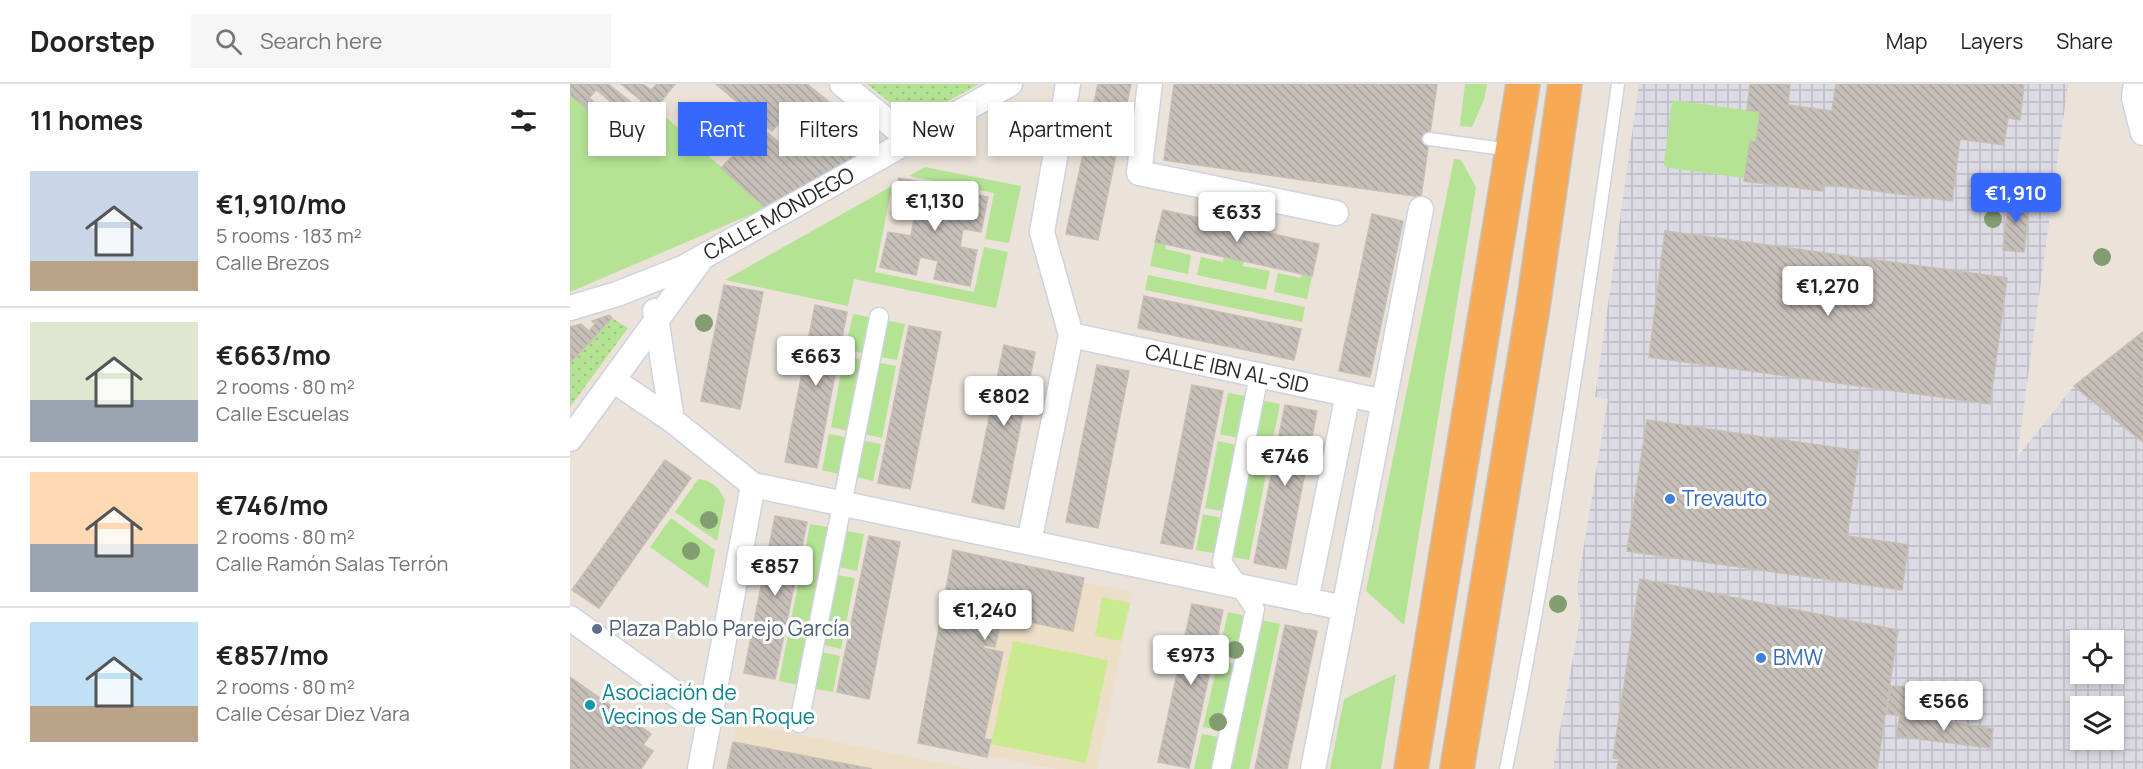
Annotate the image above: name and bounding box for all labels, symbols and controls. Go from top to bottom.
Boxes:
search box [191,14,611,68]
text: Doorstep [30,22,155,60]
icon: search [212,25,245,58]
text: Search here [260,26,382,56]
text: Map [1886,27,1927,55]
text: Layers [1960,27,2023,55]
text: Share [2056,27,2113,55]
text: 11 homes [30,102,143,138]
chip: Buy [588,102,666,156]
chip: Rent [678,102,767,156]
chip: Filters [779,102,879,156]
chip: New [891,102,976,156]
chip: Apartment [988,102,1134,156]
icon: filters [507,104,540,137]
street label: CALLE MONDEGO [698,160,859,266]
pin: €1,910 [1967,173,2065,224]
text: €1,910 [1985,179,2047,206]
pin: €1,130 [886,181,984,232]
text: €1,910/mo [216,186,346,222]
text: €1,130 [906,187,964,214]
pin: €633 [1201,192,1273,243]
icon: home [78,195,150,267]
text: €633 [1212,198,1262,225]
text: 5 rooms · 183 m² [216,222,362,249]
text: Calle Brezos [216,249,329,276]
pin: €1,270 [1779,266,1877,317]
text: €1,270 [1796,272,1860,299]
pin: €663 [780,336,852,387]
text: €663/mo [216,337,331,373]
street label: CALLE IBN AL-SID [1143,337,1312,399]
text: €663 [791,342,841,369]
icon: home [78,346,150,418]
text: 2 rooms · 80 m² [216,373,355,400]
pin: €802 [968,376,1040,427]
text: €802 [979,382,1029,409]
text: Calle Escuelas [216,400,349,427]
pin: €746 [1249,436,1321,487]
text: €746 [1261,442,1309,469]
place label: Trevauto [1682,484,1767,512]
text: €746/mo [216,487,328,523]
marker: Trevauto [1663,492,1677,506]
icon: home [78,496,150,568]
text: 2 rooms · 80 m² [216,523,355,550]
pin: €857 [739,546,811,597]
text: Calle Ramón Salas Terrón [216,550,448,577]
text: €857 [751,552,799,579]
pin: €1,240 [936,590,1034,641]
text: €1,240 [953,596,1017,623]
place label: Plaza Pablo Parejo García [609,614,850,642]
marker: Plaza Pablo Parejo García [590,622,604,636]
map controls [2070,630,2124,750]
button: locate [2070,630,2124,684]
pin: €973 [1155,635,1227,686]
text: €857/mo [216,637,328,673]
text: €973 [1167,641,1215,668]
place label: BMW [1773,643,1824,671]
icon: home [78,646,150,718]
marker: BMW [1754,651,1768,665]
text: 2 rooms · 80 m² [216,673,355,700]
place label: Asociación de Vecinos de San Roque [602,678,815,730]
pin: €566 [1908,681,1980,732]
text: €566 [1919,687,1969,714]
button: layers [2070,696,2124,750]
marker: Asociación de Vecinos de San Roque [583,698,597,712]
text: Calle César Diez Vara [216,700,410,727]

